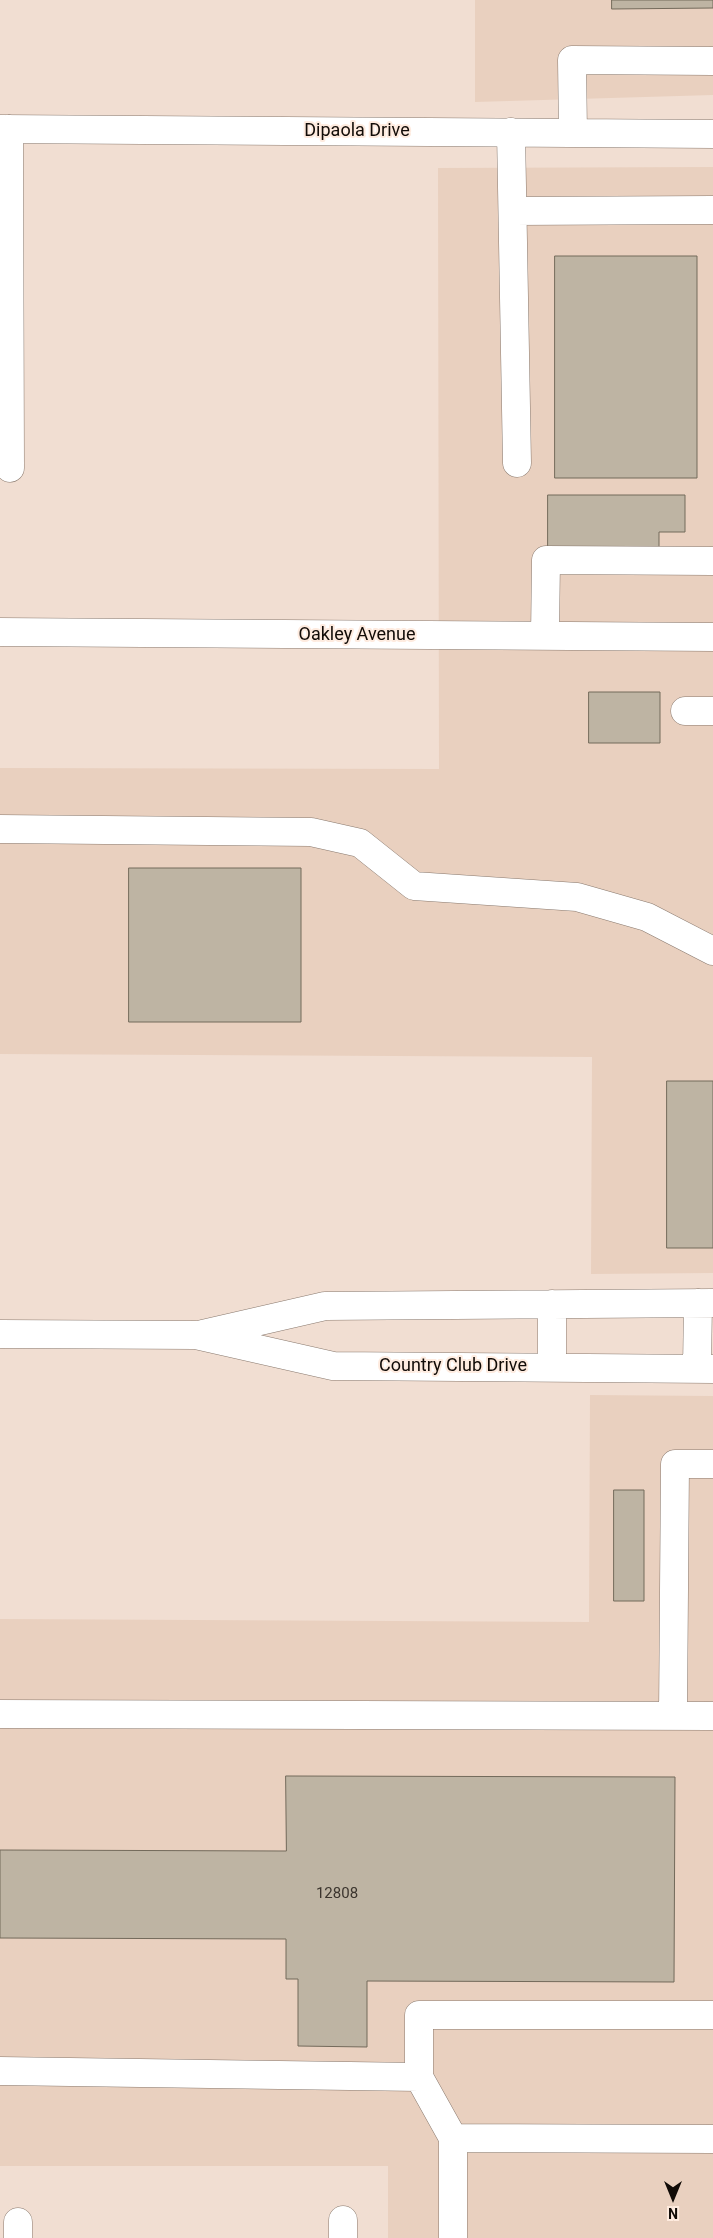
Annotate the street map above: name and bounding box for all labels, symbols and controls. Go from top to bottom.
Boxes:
street label: Dipaola Drive [304,120,410,142]
street label: Oakley Avenue [299,624,415,646]
street label: Country Club Drive [379,1355,527,1377]
house number: 12808 [316,1885,358,1903]
north arrow [648,2173,698,2223]
text: N [668,2205,678,2221]

